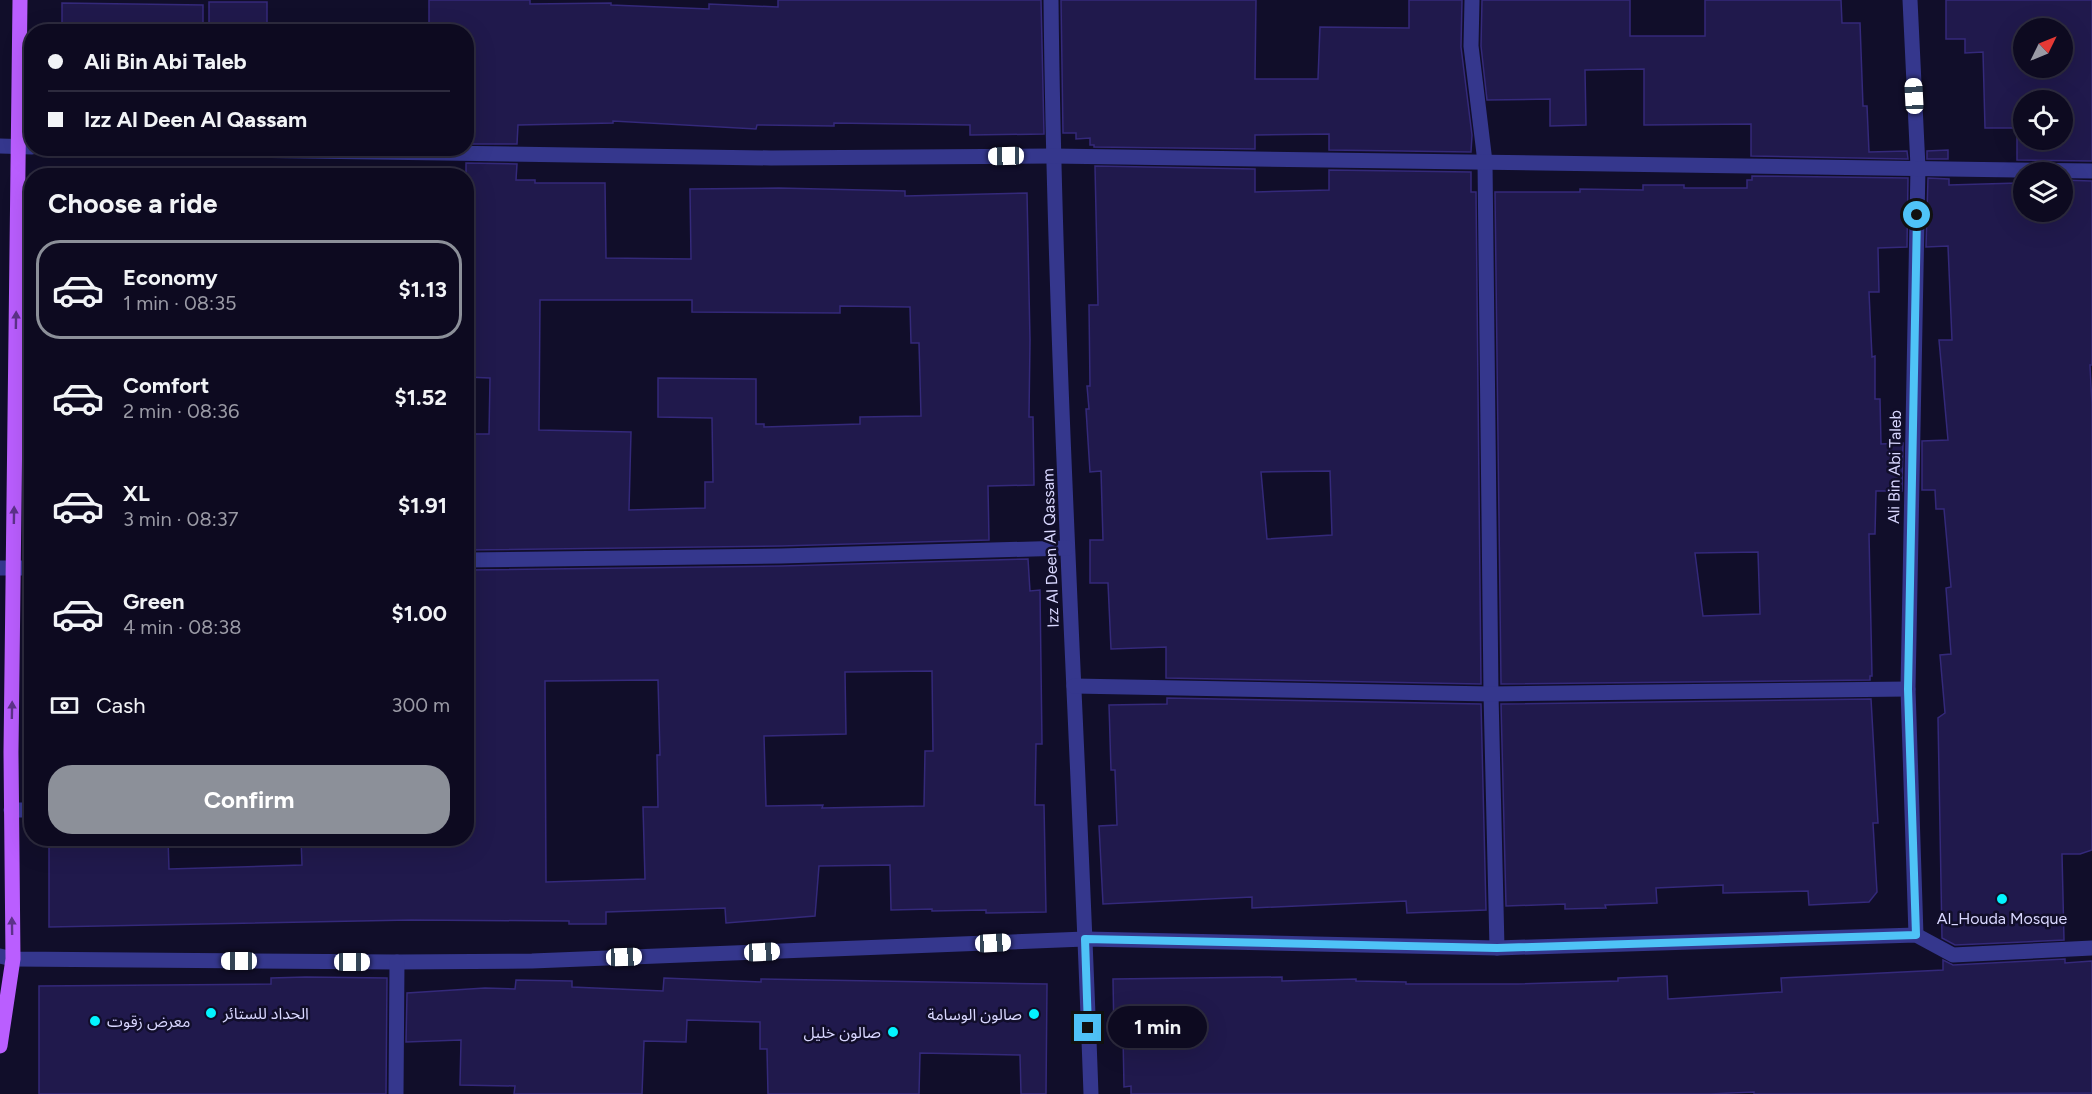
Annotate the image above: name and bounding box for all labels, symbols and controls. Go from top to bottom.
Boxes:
north arrow [2013,18,2073,78]
map controls [2013,18,2073,222]
text: Ali Bin Abi Taleb [84,48,247,75]
car [1904,78,1924,114]
button: locate [2013,90,2073,150]
text: Izz Al Deen Al Qassam [84,106,307,133]
car [988,147,1024,165]
button: layers [2013,162,2073,222]
text: Choose a ride [48,187,217,220]
route start [1903,201,1930,228]
icon: car [51,263,105,317]
text: Economy [123,264,218,291]
text: $1.13 [399,276,447,303]
text: 1 min · 08:35 [123,291,237,315]
one-way arrow [11,310,21,329]
icon: car [51,371,105,425]
text: Comfort [123,372,209,399]
text: $1.52 [395,384,447,411]
text: 2 min · 08:36 [123,399,239,423]
street label: Ali Bin Abi Taleb [1884,410,1905,524]
street label: Izz Al Deen Al Qassam [1038,468,1063,628]
icon: car [51,479,105,533]
text: XL [123,480,150,507]
text: $1.91 [398,492,447,519]
one-way arrow [9,505,19,524]
text: 3 min · 08:37 [123,507,238,531]
icon: car [51,587,105,641]
text: Green [123,588,185,615]
text: $1.00 [392,600,447,627]
text: 4 min · 08:38 [123,615,241,639]
icon: cash [48,689,81,722]
text: Cash [96,692,146,719]
text: 300 m [392,693,450,717]
one-way arrow [7,700,17,719]
button: Confirm [48,765,450,834]
marker: Al_Houda Mosque [1995,892,2009,906]
place label: Al_Houda Mosque [1937,909,2067,928]
one-way arrow [7,916,17,935]
car [975,933,1011,953]
car [744,942,780,962]
car [606,947,642,967]
car [221,952,257,970]
car [334,953,370,971]
place label: الحداد للستائر [222,1004,309,1023]
place label: صالون الوسامة [927,1005,1022,1024]
marker: الحداد للستائر [204,1006,218,1020]
marker: صالون الوسامة [1027,1007,1041,1021]
callout: 1 min [1109,1007,1208,1049]
place label: معرض زقوت [107,1012,190,1031]
marker: معرض زقوت [88,1014,102,1028]
route end [1074,1014,1101,1041]
text: 1 min [1134,1015,1181,1039]
place label: صالون خليل [803,1023,881,1042]
marker: صالون خليل [886,1025,900,1039]

